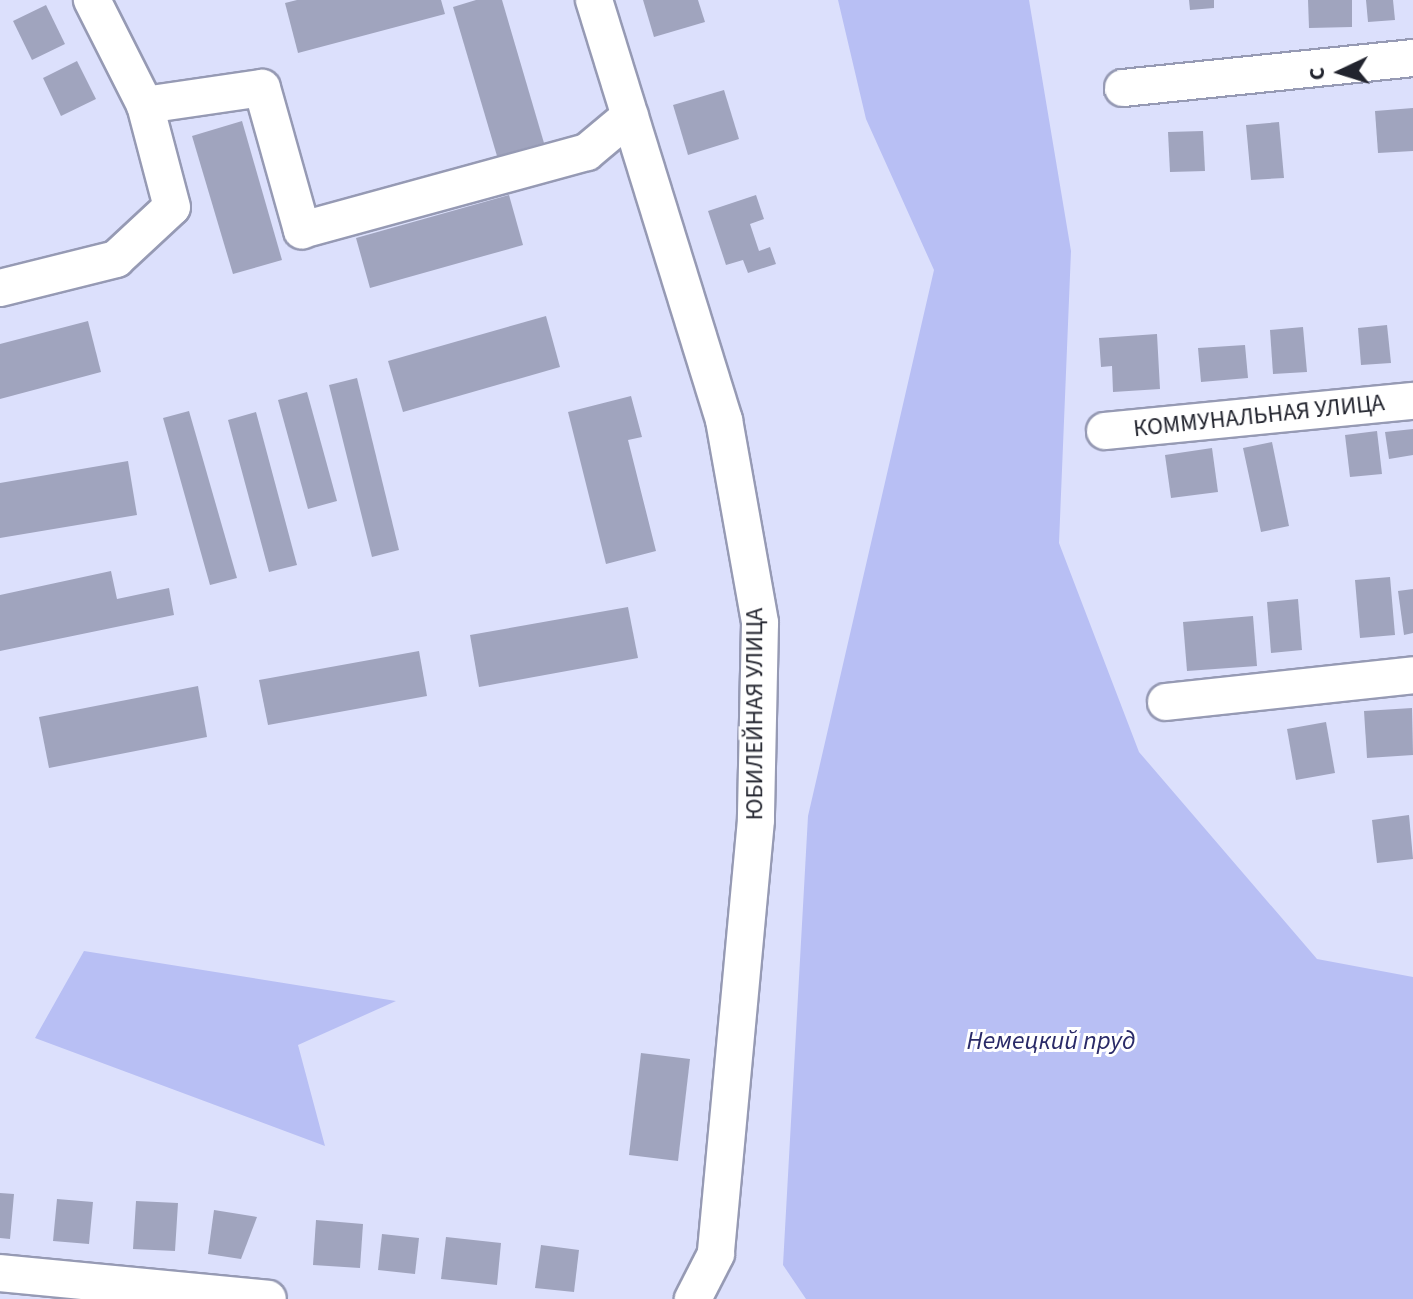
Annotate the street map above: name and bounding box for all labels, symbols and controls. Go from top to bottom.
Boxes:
north arrow [1301,32,1381,112]
text: С [1301,66,1333,81]
street label: КОММУНАЛЬНАЯ УЛИЦА [1132,388,1386,444]
street label: ЮБИЛЕЙНАЯ УЛИЦА [741,608,769,820]
water label: Немецкий пруд [967,1025,1135,1057]

